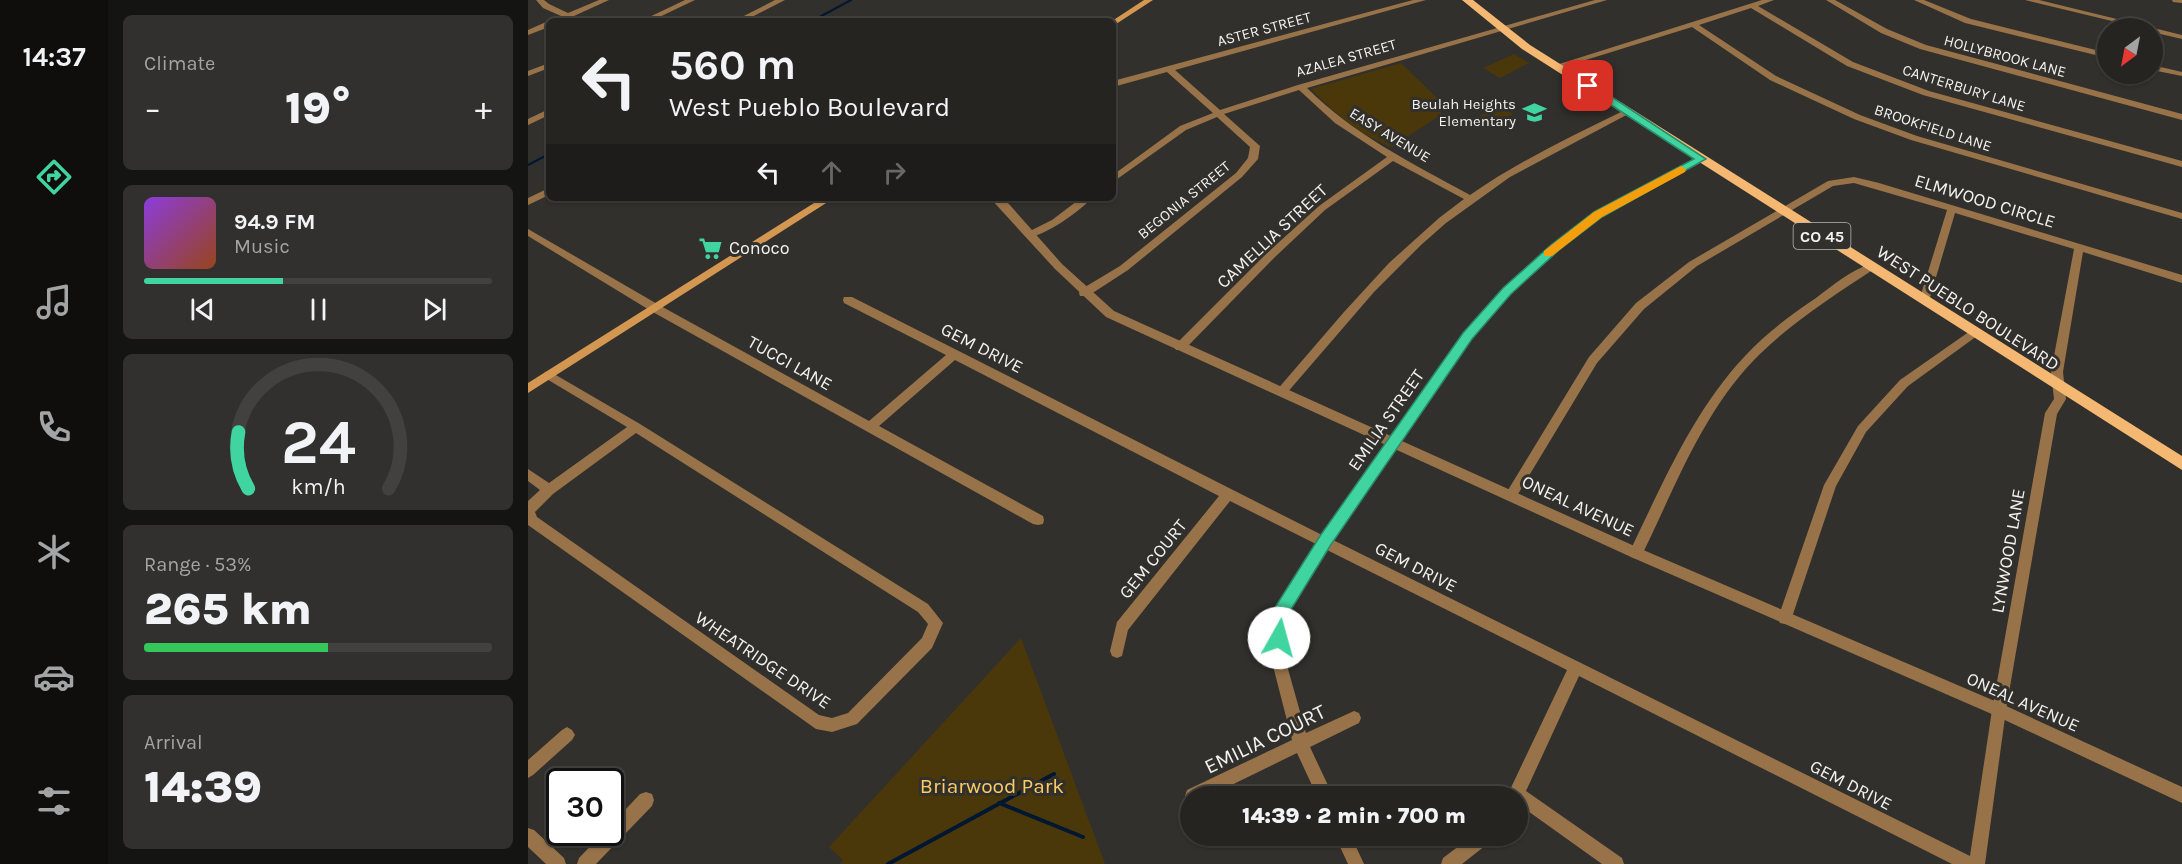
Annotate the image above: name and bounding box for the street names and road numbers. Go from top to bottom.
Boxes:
street label: ASTER STREET [1215,8,1313,50]
street label: HOLLYBROOK LANE [1942,31,2068,81]
street label: AZALEA STREET [1294,35,1399,81]
street label: CANTERBURY LANE [1900,61,2028,115]
street label: BROOKFIELD LANE [1872,101,1994,155]
street label: EASY AVENUE [1346,104,1434,166]
street label: BEGONIA STREET [1134,157,1234,243]
street label: ELMWOOD CIRCLE [1912,169,2058,233]
street label: CAMELLIA STREET [1212,179,1332,293]
road number: CO 45 [1794,223,1850,249]
street label: WEST PUEBLO BOULEVARD [1872,241,2064,375]
street label: GEM DRIVE [937,318,1027,378]
street label: TUCCI LANE [744,331,836,395]
street label: EMILIA STREET [1343,365,1429,475]
street label: ONEAL AVENUE [1518,470,1638,542]
street label: LYNWOOD LANE [1986,487,2030,615]
street label: GEM COURT [1114,515,1192,603]
street label: GEM DRIVE [1371,537,1461,597]
street label: WHEATRIDGE DRIVE [691,606,835,714]
street label: ONEAL AVENUE [1963,667,2083,737]
street label: EMILIA COURT [1201,699,1330,779]
street label: GEM DRIVE [1806,755,1896,815]

